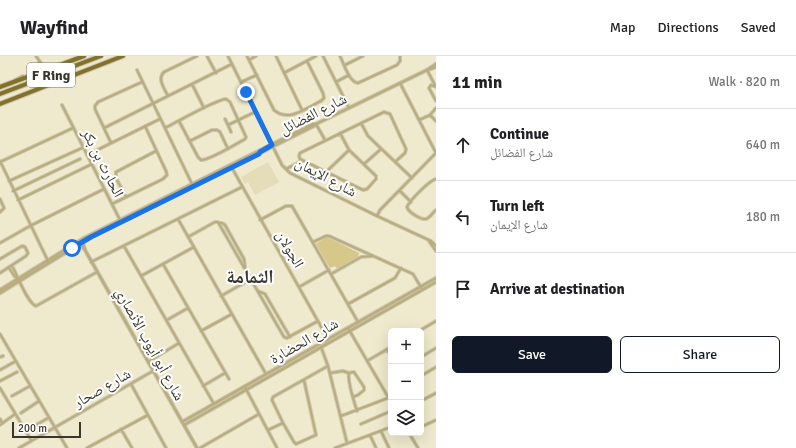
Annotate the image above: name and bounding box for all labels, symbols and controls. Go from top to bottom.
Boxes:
text: Wayfind [20,16,88,40]
text: Map [610,19,636,36]
text: Directions [658,19,719,36]
text: Saved [741,19,776,36]
road number: F Ring [27,63,75,87]
text: 11 min [452,72,502,93]
text: Walk · 820 m [709,74,780,90]
route end [237,83,255,101]
street label: شارع الفضائل [276,89,350,139]
street label: الحارث بن بكر [77,125,128,201]
text: Continue [490,125,549,143]
icon: ahead [452,134,474,156]
text: 640 m [746,137,780,153]
text: شارع الفضائل [490,145,553,161]
street label: شارع الإيمان [292,153,360,202]
text: Turn left [490,197,544,215]
icon: left [452,206,474,228]
text: 180 m [746,209,780,225]
text: شارع الإيمان [490,217,548,233]
street label: الجولان [271,227,308,271]
route start [63,239,81,257]
district label: الثمامة [226,265,274,289]
icon: arrive [452,278,474,300]
text: Arrive at destination [490,280,625,298]
street label: شارع أبو أيوب الأنصاري [109,284,189,405]
street label: شارع الحضارة [267,314,342,369]
map controls [388,328,424,436]
button: + [388,328,424,364]
button: Save [452,336,612,373]
button: Share [620,336,780,373]
street label: شارع صحار [69,364,134,413]
button: − [388,364,424,400]
button: layers [388,400,424,436]
scale bar [12,420,81,439]
text: 200 m [18,422,47,435]

